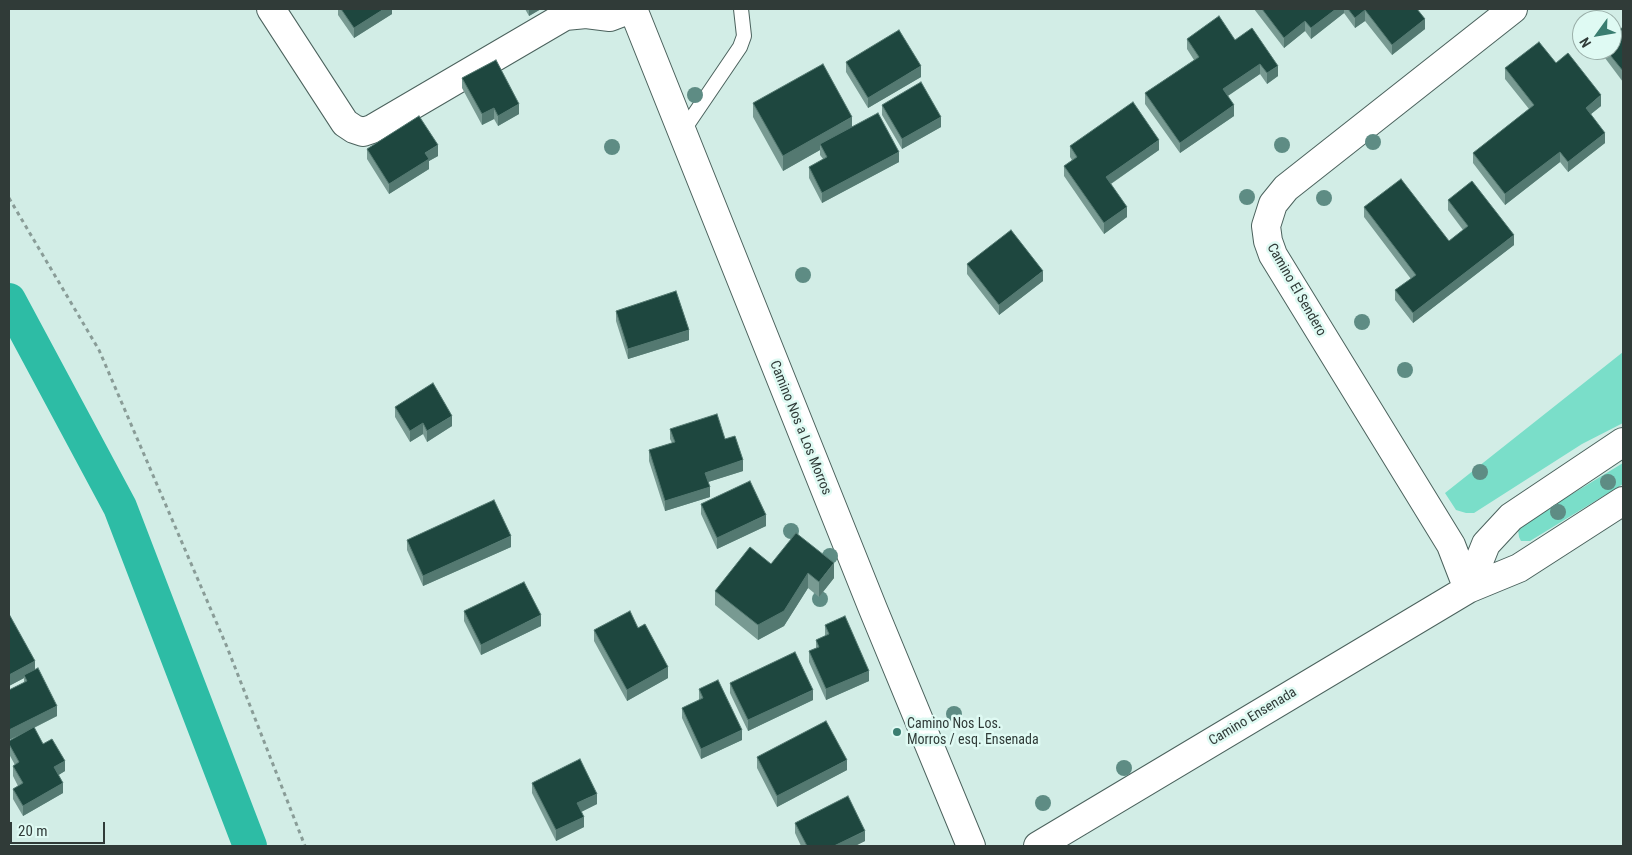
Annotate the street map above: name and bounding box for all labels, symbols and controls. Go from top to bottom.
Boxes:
north arrow [1572,10,1622,60]
text: N [1576,35,1594,50]
street label: Camino El Sendero [1263,241,1329,339]
street label: Camino Nos a Los Morros [765,358,835,498]
street label: Camino Ensenada [1206,684,1300,750]
place label: Camino Nos Los. Morros / esq. Ensenada [907,716,1039,749]
marker: Camino Nos Los. Morros / esq. Ensenada [891,726,903,738]
scale bar [12,812,108,844]
text: 20 m [18,822,48,840]

